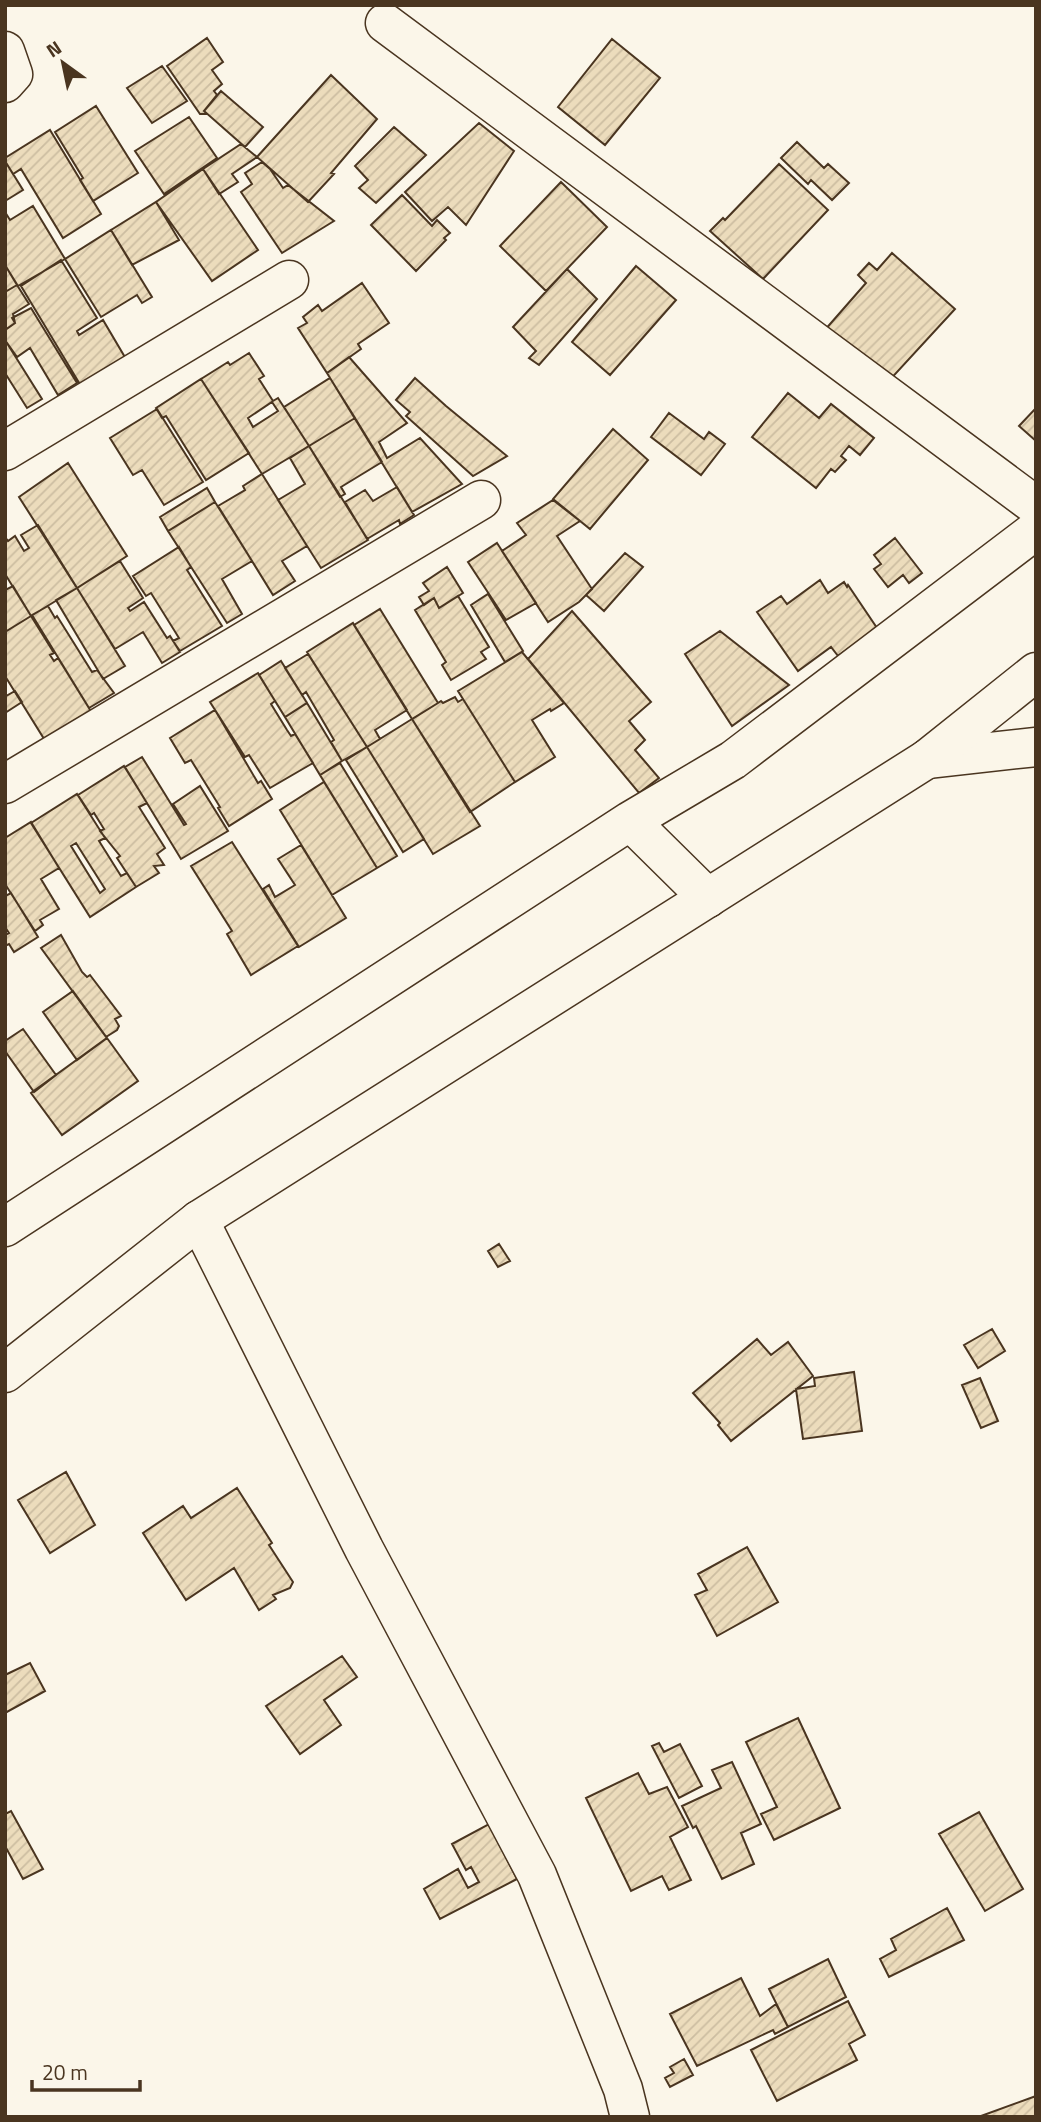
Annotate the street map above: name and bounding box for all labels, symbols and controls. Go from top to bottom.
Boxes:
north arrow [28,28,98,98]
text: N [40,33,67,64]
scale bar [32,2048,140,2092]
text: 20 m [42,2056,88,2088]

